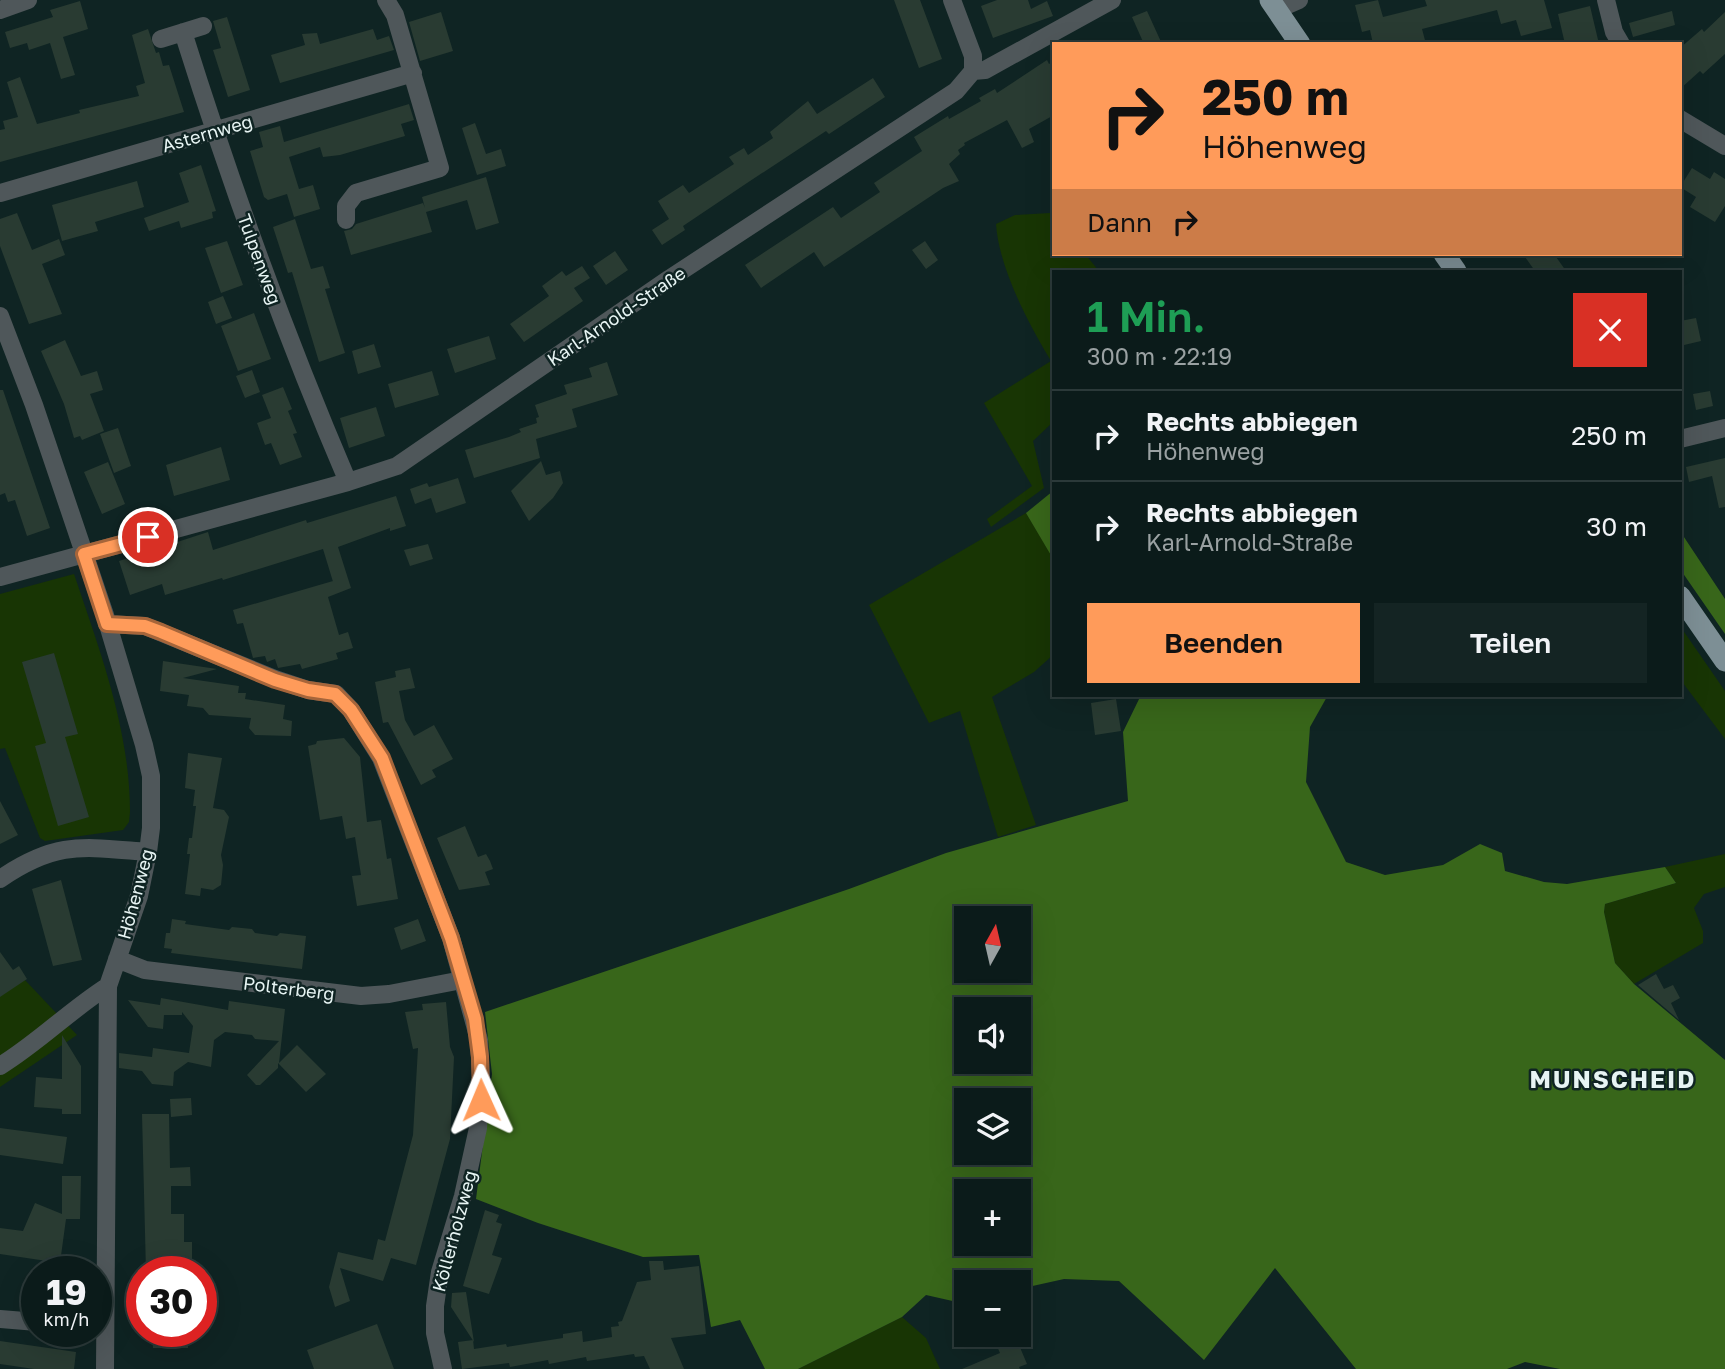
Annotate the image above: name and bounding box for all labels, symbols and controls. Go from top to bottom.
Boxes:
text: 250 m [1202,67,1349,126]
icon: right [1087,70,1178,161]
street label: Asternweg [159,110,255,156]
text: Höhenweg [1202,127,1367,165]
icon: right [1166,203,1204,241]
text: Dann [1087,207,1152,238]
street label: Tulpenweg [234,211,286,307]
street label: Karl-Arnold-Straße [543,262,689,370]
text: 1 Min. [1087,291,1205,341]
button: close [1573,293,1647,367]
text: 300 m · 22:19 [1087,342,1232,370]
text: Rechts abbiegen [1146,406,1358,437]
icon: right [1087,417,1125,455]
text: 250 m [1571,420,1647,451]
text: Höhenweg [1146,437,1265,465]
text: Rechts abbiegen [1146,497,1358,528]
pin [118,507,178,567]
icon: right [1087,508,1125,546]
text: 30 m [1586,511,1647,542]
icon: arrive [129,518,167,556]
text: Karl-Arnold-Straße [1146,528,1353,556]
button: Beenden [1087,603,1360,683]
button: Teilen [1374,603,1647,683]
street label: Höhenweg [112,846,158,942]
north arrow [954,906,1031,984]
map controls [954,906,1031,1347]
street label: Polterberg [242,971,336,1005]
button: sound [954,997,1031,1074]
position arrow [444,1063,518,1137]
district label: MUNSCHEID [1530,1064,1696,1093]
button: layers [954,1088,1031,1165]
street label: Köllerholzweg [427,1168,481,1294]
button: + [954,1179,1031,1256]
speed limit sign: 30 [126,1256,217,1347]
button: − [954,1270,1031,1347]
text: 19 [46,1271,87,1313]
text: km/h [44,1308,89,1330]

